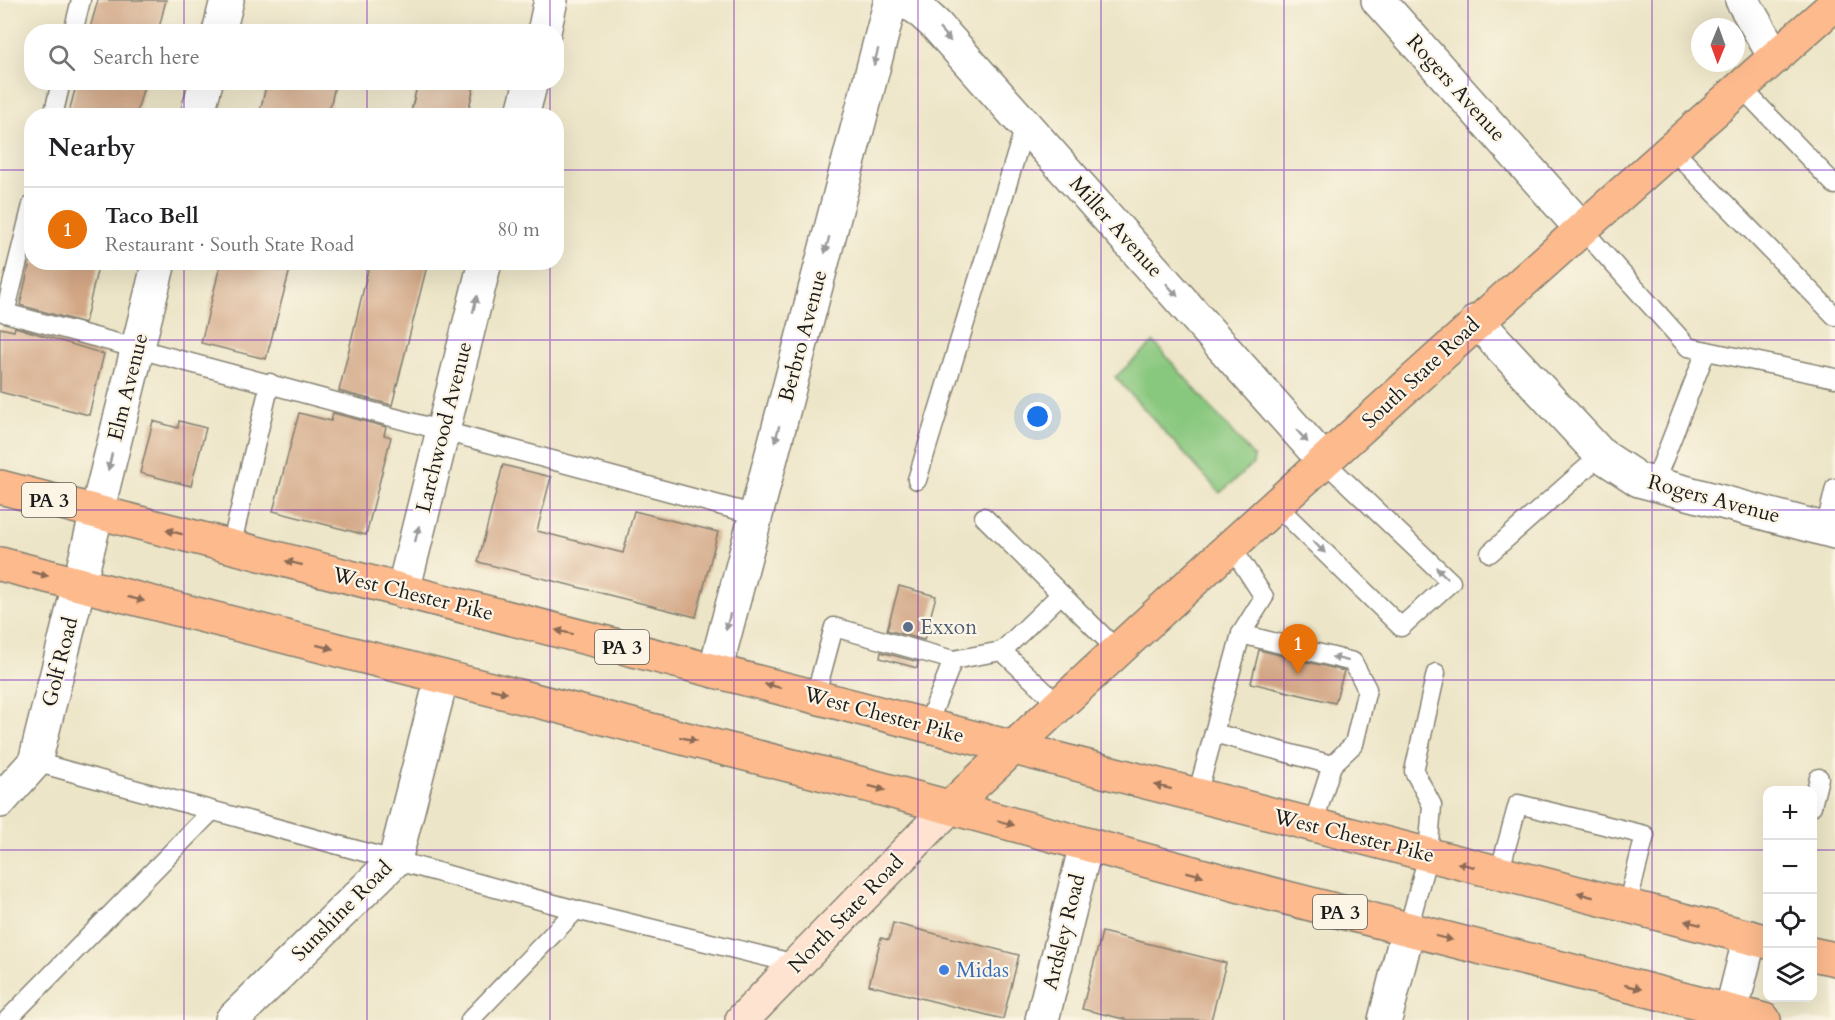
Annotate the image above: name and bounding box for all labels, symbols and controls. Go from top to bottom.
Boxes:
north arrow [1691,18,1745,72]
search box [24,24,564,90]
one-way arrow [938,27,951,42]
street label: Rogers Avenue [1400,28,1512,148]
icon: search [45,41,78,74]
text: Search here [93,42,200,72]
one-way arrow [871,47,881,66]
text: Nearby [48,130,136,165]
street label: Miller Avenue [1063,170,1169,284]
text: Taco Bell [105,201,199,231]
text: 1 [62,216,73,243]
text: 80 m [497,216,540,243]
text: Restaurant · South State Road [105,231,354,258]
one-way arrow [821,236,831,254]
street label: Berbro Avenue [771,267,835,405]
one-way arrow [1165,282,1178,297]
one-way arrow [470,295,480,313]
street label: South State Road [1356,311,1486,435]
street label: Elm Avenue [101,330,155,444]
street label: Larchwood Avenue [409,339,479,515]
your location [1023,402,1052,431]
one-way arrow [772,425,781,443]
one-way arrow [1295,428,1308,443]
one-way arrow [104,453,114,471]
street label: Rogers Avenue [1645,467,1783,531]
road number: PA 3 [22,483,76,517]
one-way arrow [413,525,423,544]
one-way arrow [165,527,183,536]
one-way arrow [1311,539,1325,553]
one-way arrow [285,558,303,567]
street label: West Chester Pike [329,560,496,628]
one-way arrow [1435,567,1449,581]
one-way arrow [31,570,49,580]
one-way arrow [127,594,146,604]
one-way arrow [722,613,732,632]
place label: Exxon [920,613,977,642]
street label: Golf Road [35,614,85,710]
marker: Exxon [901,620,915,634]
pin: 1 [1278,624,1318,674]
one-way arrow [555,627,573,637]
road number: PA 3 [595,630,649,664]
one-way arrow [316,642,335,652]
one-way arrow [1331,653,1349,663]
street label: West Chester Pike [800,679,967,750]
one-way arrow [764,681,782,690]
one-way arrow [490,687,508,696]
one-way arrow [679,735,697,745]
one-way arrow [1154,781,1172,791]
one-way arrow [868,784,886,793]
map controls [1763,786,1817,1002]
button: + [1763,786,1817,840]
street label: West Chester Pike [1270,802,1437,870]
one-way arrow [998,819,1016,828]
button: − [1763,840,1817,894]
street label: North State Road [782,848,910,980]
street label: Sunshine Road [285,854,399,968]
one-way arrow [1457,859,1476,869]
one-way arrow [1186,870,1204,879]
street label: Ardsley Road [1036,871,1092,993]
one-way arrow [1576,890,1594,900]
button: locate [1763,894,1817,948]
road number: PA 3 [1313,895,1367,929]
one-way arrow [1684,917,1703,927]
one-way arrow [1435,934,1454,944]
button: layers [1763,948,1817,1002]
place label: Midas [956,956,1009,985]
marker: Midas [937,963,951,977]
one-way arrow [1624,982,1642,992]

